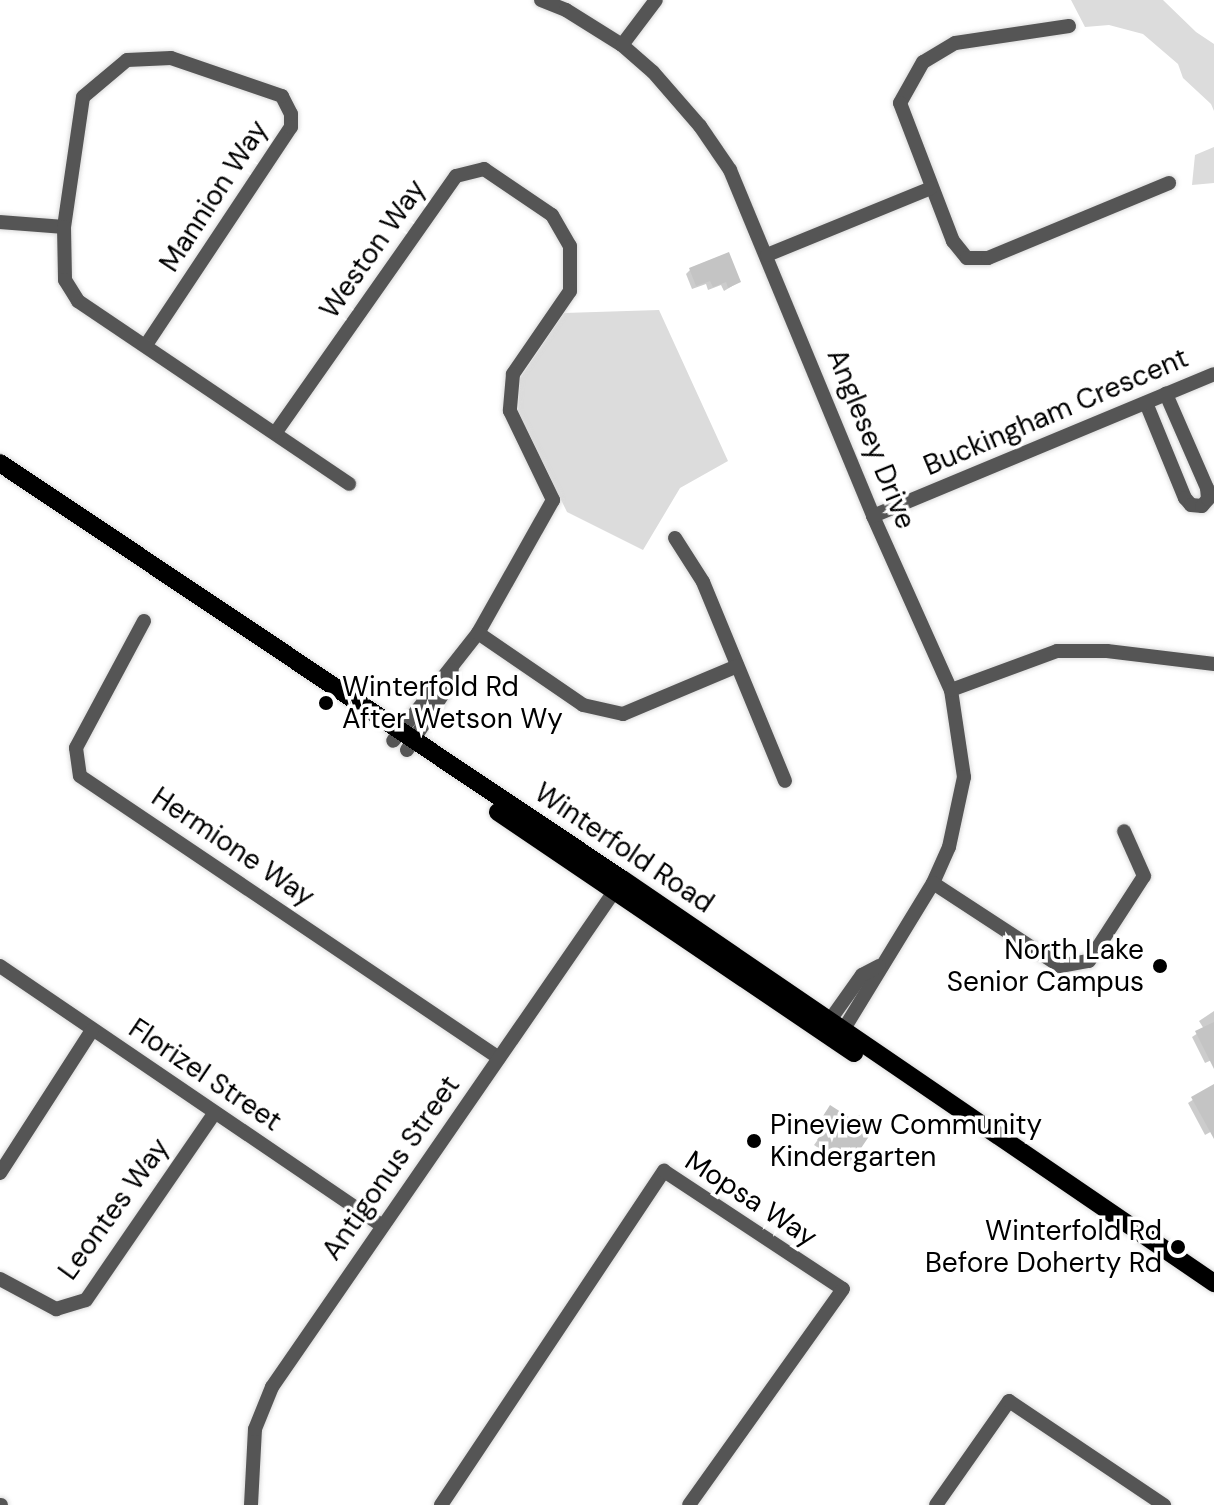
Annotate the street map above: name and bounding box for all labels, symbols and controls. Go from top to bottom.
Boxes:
street label: Mannion Way [153,114,275,278]
street label: Weston Way [313,173,433,325]
street label: Buckingham Crescent [919,341,1193,483]
street label: Anglesey Drive [820,344,922,534]
place label: Winterfold Rd After Wetson Wy [342,670,563,736]
marker: Winterfold Rd After Wetson Wy [317,694,335,712]
street label: Winterfold Road [528,776,720,920]
street label: Hermione Way [145,780,321,914]
place label: North Lake Senior Campus [947,933,1144,999]
marker: North Lake Senior Campus [1151,957,1169,975]
street label: Florizel Street [122,1012,288,1138]
street label: Antigonus Street [315,1069,467,1267]
place label: Pineview Community Kindergarten [770,1108,1042,1174]
street label: Leontes Way [51,1132,177,1286]
marker: Pineview Community Kindergarten [745,1132,763,1150]
street label: Mopsa Way [679,1144,823,1254]
place label: Winterfold Rd Before Doherty Rd [925,1214,1162,1280]
marker: Winterfold Rd Before Doherty Rd [1169,1238,1187,1256]

